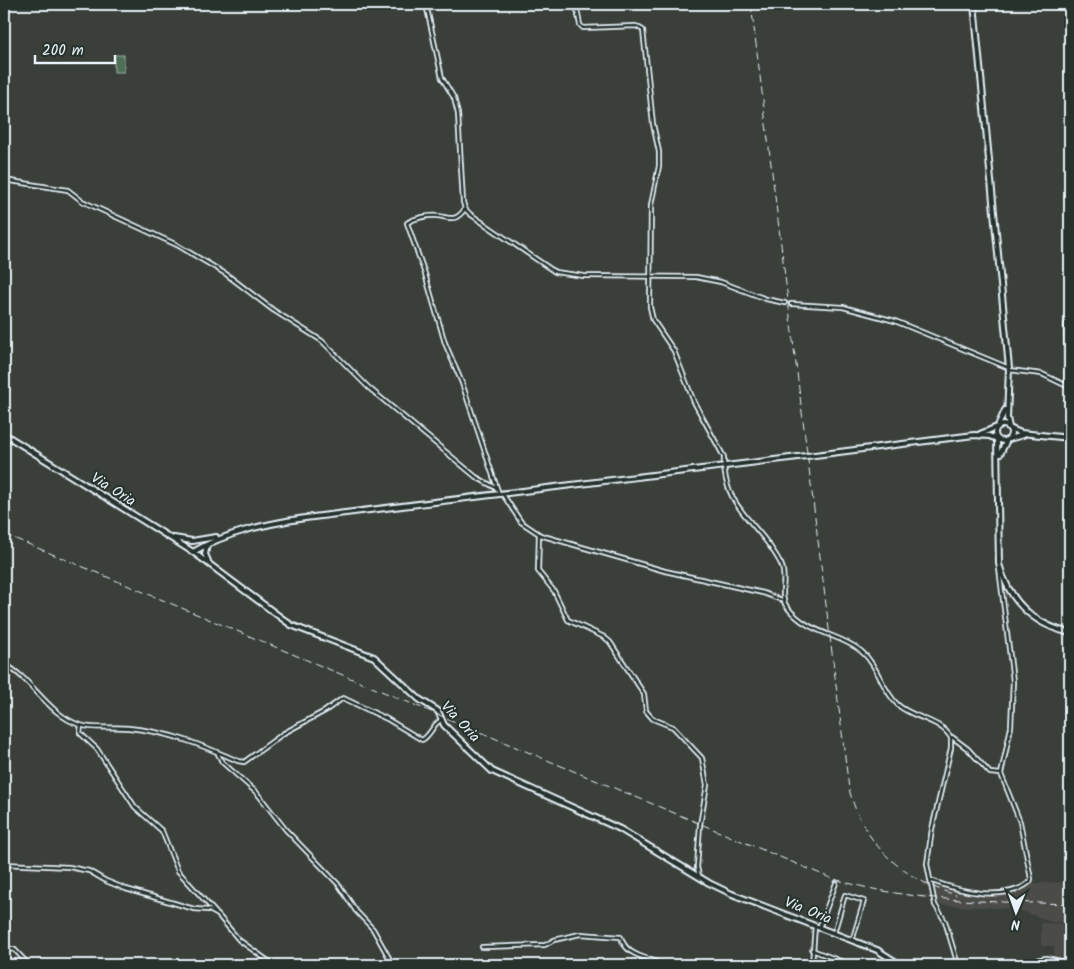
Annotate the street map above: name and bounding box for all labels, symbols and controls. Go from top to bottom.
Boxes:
scale bar [35,32,115,64]
text: 200 m [42,39,84,63]
street label: Via Oria [86,467,140,513]
street label: Via Oria [434,696,486,748]
north arrow [992,886,1042,936]
street label: Via Oria [781,891,835,931]
text: N [1011,913,1020,935]

